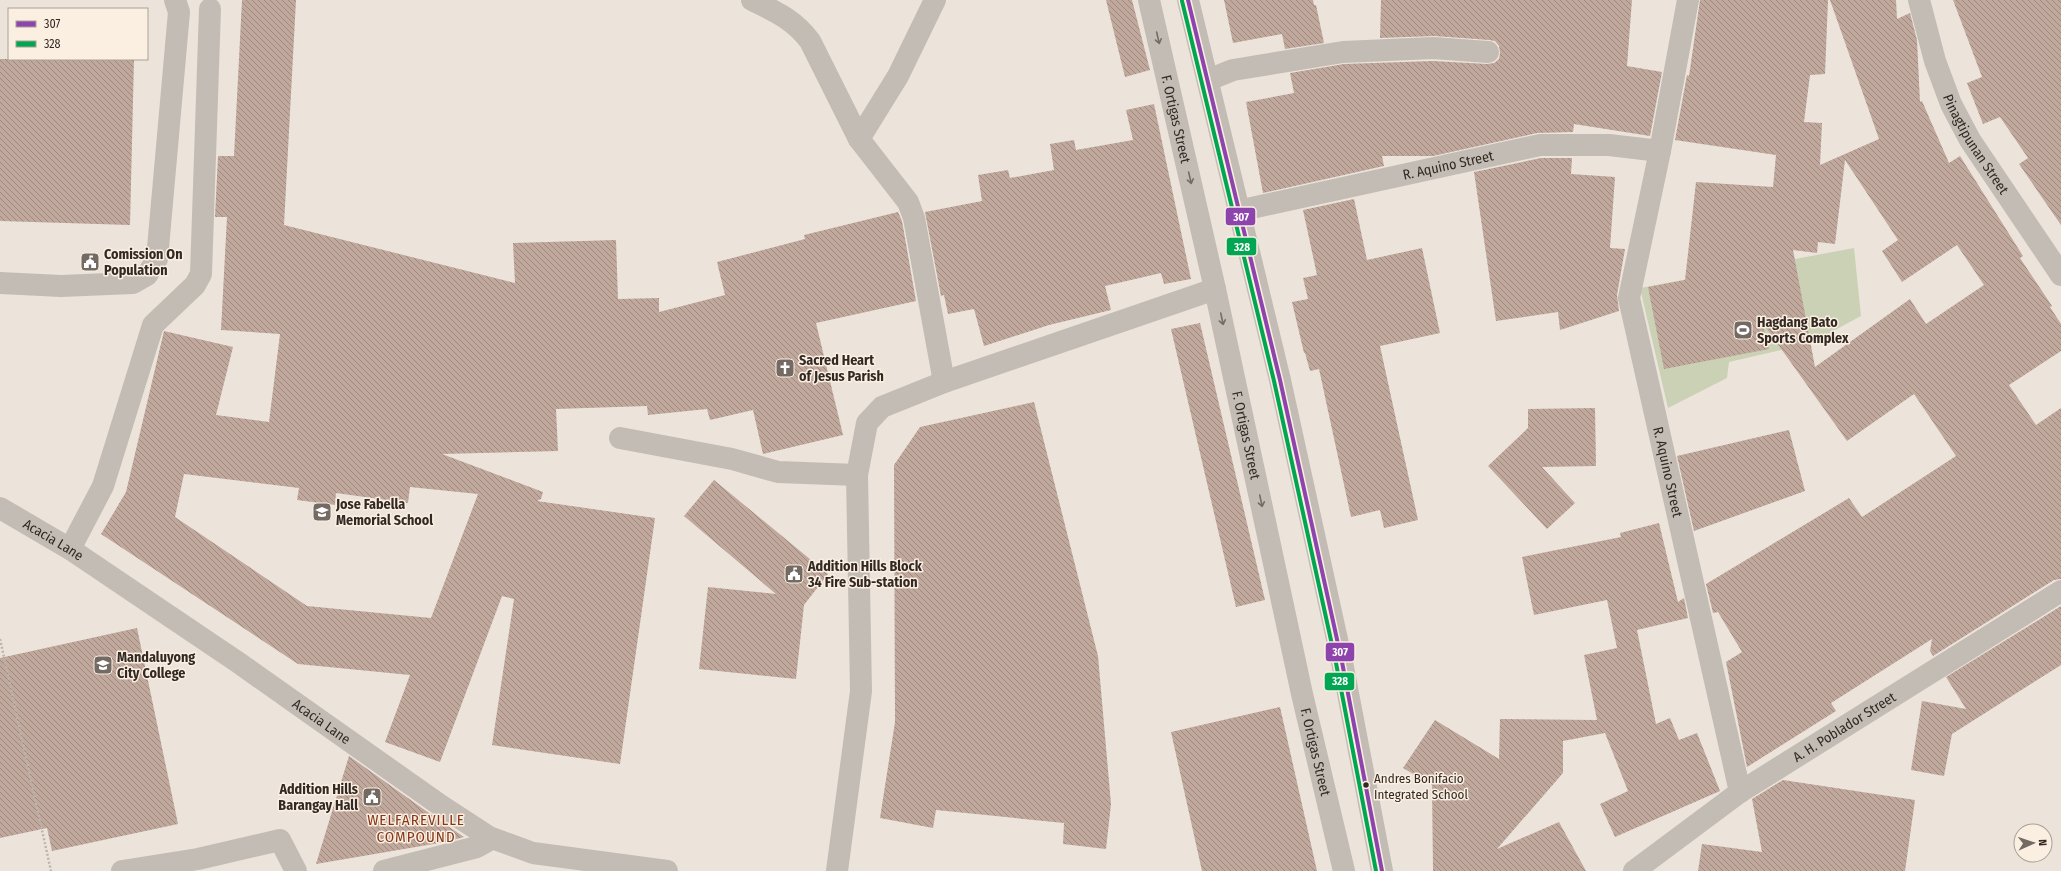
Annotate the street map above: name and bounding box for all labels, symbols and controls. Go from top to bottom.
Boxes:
legend [8,8,148,60]
text: 307 [44,17,60,31]
one-way arrow [1154,31,1162,44]
text: 328 [44,37,61,51]
street label: F. Ortigas Street [1157,73,1194,165]
street label: Pinagtipunan Street [1939,92,2012,198]
street label: R. Aquino Street [1401,147,1495,184]
one-way arrow [1186,172,1194,185]
line badge: 307 [1225,207,1256,226]
text: 307 [1232,211,1249,224]
line badge: 328 [1226,237,1257,256]
text: 328 [1233,241,1250,254]
place label: Comission On Population [104,246,183,279]
public building icon: Comission On Population [79,251,101,273]
one-way arrow [1218,312,1226,325]
place label: Hagdang Bato Sports Complex [1757,314,1849,347]
sports icon: Hagdang Bato Sports Complex [1732,319,1754,341]
place label: Sacred Heart of Jesus Parish [799,352,884,385]
church icon: Sacred Heart of Jesus Parish [774,357,796,379]
street label: F. Ortigas Street [1228,390,1264,481]
street label: R. Aquino Street [1649,425,1686,519]
one-way arrow [1257,494,1265,507]
place label: Jose Fabella Memorial School [335,496,433,529]
school or university icon: Jose Fabella Memorial School [311,501,333,523]
street label: Acacia Lane [20,515,87,565]
place label: Addition Hills Block 34 Fire Sub-station [807,558,923,591]
public building icon: Addition Hills Block 34 Fire Sub-station [783,563,805,585]
line badge: 307 [1325,642,1355,662]
text: 307 [1331,646,1348,659]
place label: Mandaluyong City College [117,649,195,682]
school or university icon: Mandaluyong City College [92,654,114,676]
line badge: 328 [1324,672,1355,691]
text: 328 [1331,675,1348,688]
street label: A. H. Poblador Street [1790,688,1899,766]
street label: Acacia Lane [289,695,354,748]
street label: F. Ortigas Street [1297,706,1334,798]
place label: Andres Bonifacio Integrated School [1374,771,1468,802]
marker: Andres Bonifacio Integrated School [1361,780,1371,790]
place label: Addition Hills Barangay Hall [278,781,358,814]
public building icon: Addition Hills Barangay Hall [361,786,383,808]
district label: WELFAREVILLE COMPOUND [367,811,465,846]
north arrow [2013,823,2053,863]
text: N [2036,839,2049,846]

